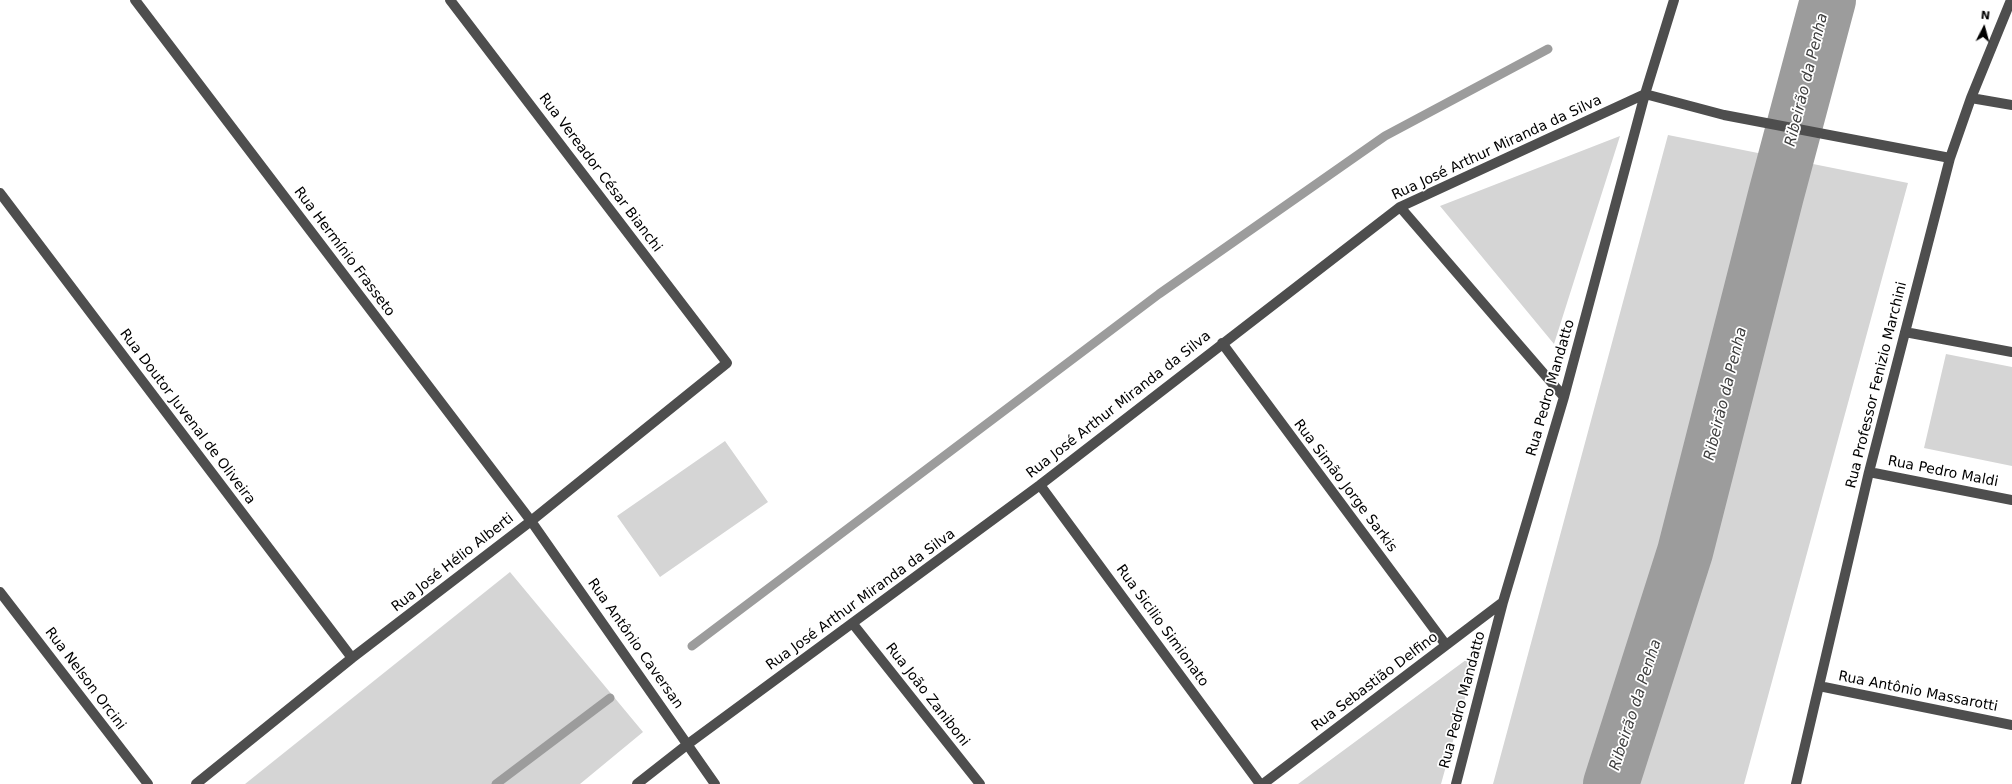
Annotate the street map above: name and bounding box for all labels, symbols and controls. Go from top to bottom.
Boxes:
north arrow [1964,8,2004,48]
text: N [1980,9,1991,23]
water label: Ribeirão da Penha [1782,11,1832,149]
street label: Rua Vereador César Bianchi [535,90,665,256]
street label: Rua José Arthur Miranda da Silva [1390,92,1604,204]
street label: Rua Hermínio Frasseto [290,184,398,320]
street label: Rua Professor Fenizio Marchini [1843,280,1911,490]
street label: Rua Pedro Mandatto [1523,318,1579,458]
water label: Ribeirão da Penha [1701,325,1751,463]
street label: Rua Doutor Juvenal de Oliveira [116,326,258,508]
street label: Rua José Arthur Miranda da Silva [1023,328,1215,482]
street label: Rua Simão Jorge Sarkis [1290,416,1400,556]
street label: Rua Pedro Maldi [1886,453,2000,491]
street label: Rua José Hélio Alberti [389,510,517,616]
street label: Rua José Arthur Miranda da Silva [763,526,959,674]
street label: Rua Sicilio Simionato [1112,562,1212,690]
street label: Rua Antônio Caversan [584,576,686,712]
street label: Rua Nelson Orcini [41,624,129,734]
street label: Rua Sebastião Delfino [1309,629,1441,735]
street label: Rua Pedro Mandatto [1437,630,1489,770]
water label: Ribeirão da Penha [1606,637,1666,773]
street label: Rua João Zaniboni [881,640,973,750]
street label: Rua Antônio Massarotti [1837,668,1999,716]

